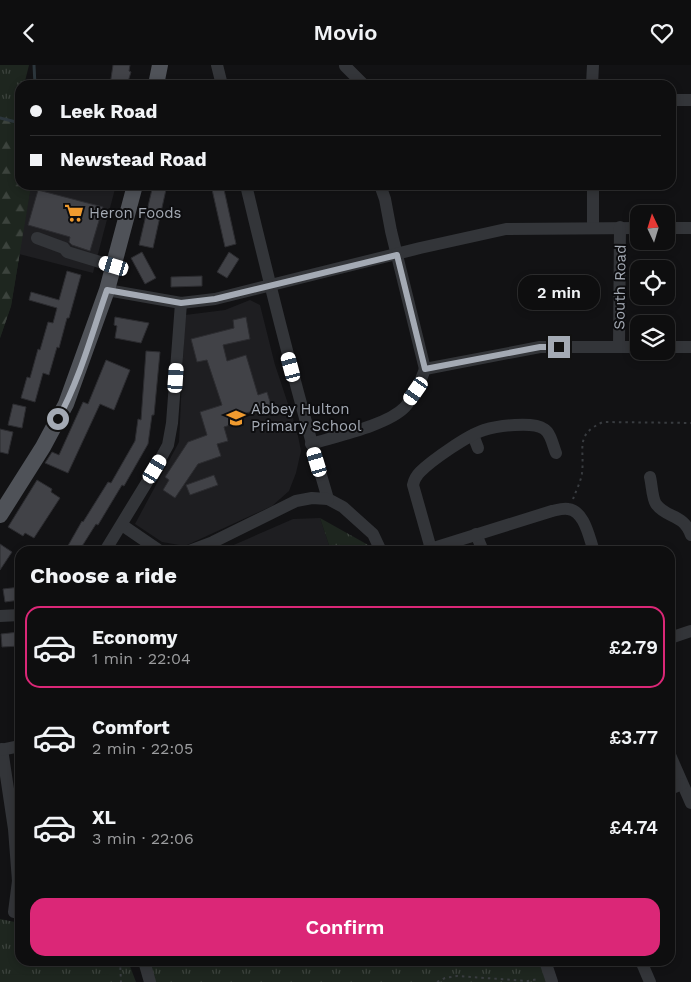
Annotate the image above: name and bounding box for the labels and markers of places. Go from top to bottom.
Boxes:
supermarket icon: Heron Foods [63,202,85,224]
place label: Heron Foods [89,204,182,222]
place label: Abbey Hulton Primary School [251,400,362,435]
school or university icon: Abbey Hulton Primary School [225,407,247,429]

